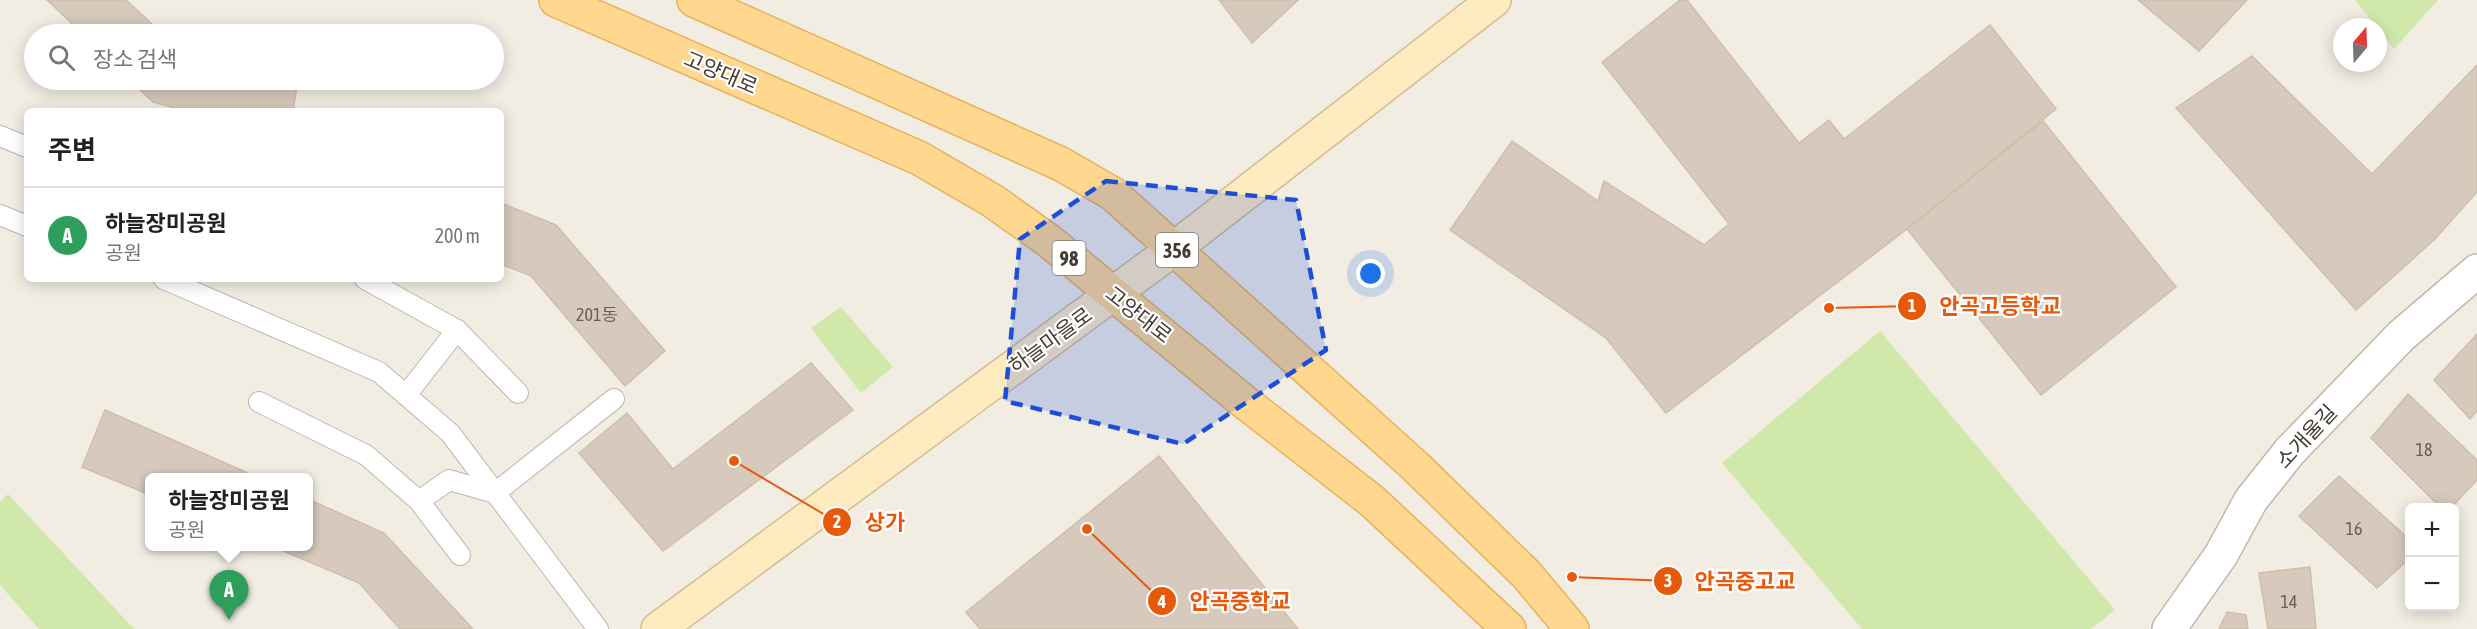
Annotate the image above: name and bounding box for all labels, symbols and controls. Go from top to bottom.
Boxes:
north arrow [2333,18,2387,72]
search box [24,24,504,90]
icon: search [45,41,78,74]
text: 장소 검색 [93,46,177,72]
street label: 고양대로 [681,46,761,98]
text: 주변 [48,135,96,165]
text: 하늘장미공원 [105,210,226,236]
text: A [63,224,72,247]
text: 200 m [435,224,480,247]
road number: 356 [1156,233,1198,267]
text: 공원 [105,241,142,264]
road number: 98 [1052,241,1086,275]
your location [1356,259,1385,288]
street label: 고양대로 [1101,281,1177,347]
callout: 안곡고등학교 [1897,286,2073,326]
text: 안곡고등학교 [1939,293,2061,319]
text: 1 [1908,295,1916,316]
street label: 하늘마을로 [1004,302,1096,378]
house number: 201동 [576,304,618,325]
street label: 소개울길 [2271,400,2341,472]
house number: 18 [2416,439,2432,460]
popup [145,473,313,551]
text: 하늘장미공원 [168,487,290,513]
callout: 상가 [822,502,917,542]
map controls [2405,503,2459,611]
button: + [2405,503,2459,557]
text: 상가 [865,509,905,535]
text: 2 [833,511,841,532]
text: 공원 [168,518,205,541]
house number: 16 [2346,518,2362,539]
button: − [2405,557,2459,611]
callout: 안곡중고교 [1653,561,1808,601]
text: 안곡중고교 [1694,568,1796,594]
pin: A [210,570,248,620]
text: 3 [1664,570,1672,591]
callout: 안곡중학교 [1147,581,1302,621]
text: 안곡중학교 [1189,588,1291,614]
text: 4 [1157,591,1166,612]
house number: 14 [2281,591,2297,612]

